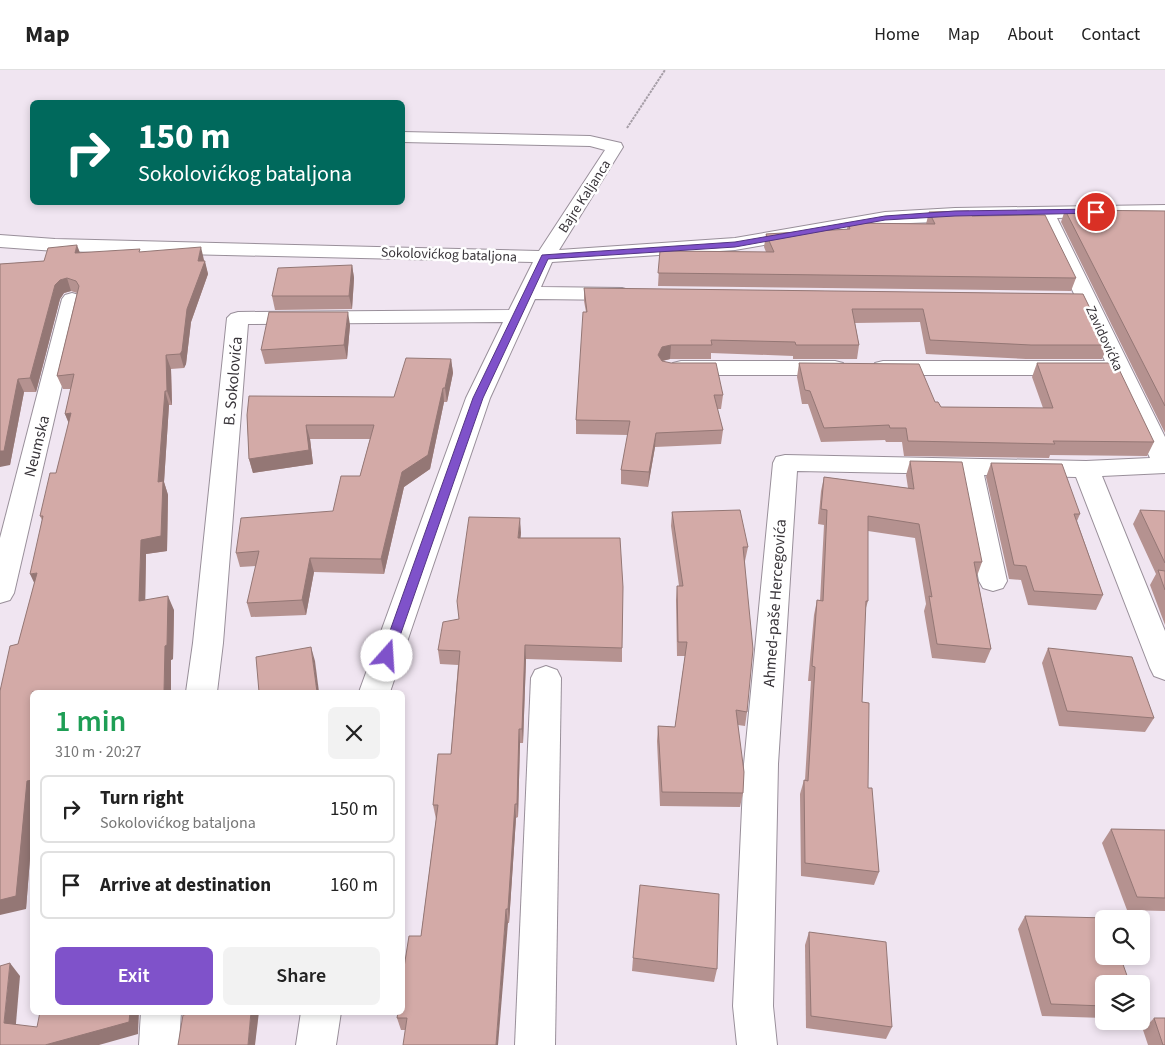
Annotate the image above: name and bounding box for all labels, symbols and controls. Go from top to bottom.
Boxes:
text: Map [25,17,70,52]
text: Home [874,22,920,47]
text: Map [948,22,980,47]
text: About [1008,22,1053,47]
text: Contact [1081,22,1140,47]
text: 150 m [138,112,230,162]
icon: right [55,120,120,185]
street label: Bajre Kaljanca [554,156,616,237]
text: Sokolovićkog bataljona [138,158,352,190]
pin [1075,191,1117,233]
icon: arrive [1082,198,1110,226]
street label: Sokolovićkog bataljona [381,243,517,267]
street label: Zavidovićka [1080,303,1128,374]
street label: B. Sokolovića [218,336,248,427]
street label: Neumska [19,413,55,479]
street label: Ahmed-paše Hercegovića [758,518,792,688]
position arrow [360,629,412,681]
text: 1 min [55,700,126,743]
button: close [328,707,380,759]
text: 310 m · 20:27 [55,741,142,763]
text: Turn right [100,785,184,812]
icon: right [57,795,85,823]
text: 150 m [330,796,378,823]
text: Sokolovićkog bataljona [100,812,256,834]
icon: arrive [57,871,85,899]
text: Arrive at destination [100,872,271,899]
text: 160 m [330,872,378,899]
map controls [1095,910,1150,1030]
button: search [1095,910,1150,965]
button: Exit [55,947,213,1005]
button: Share [223,947,380,1005]
button: layers [1095,975,1150,1030]

